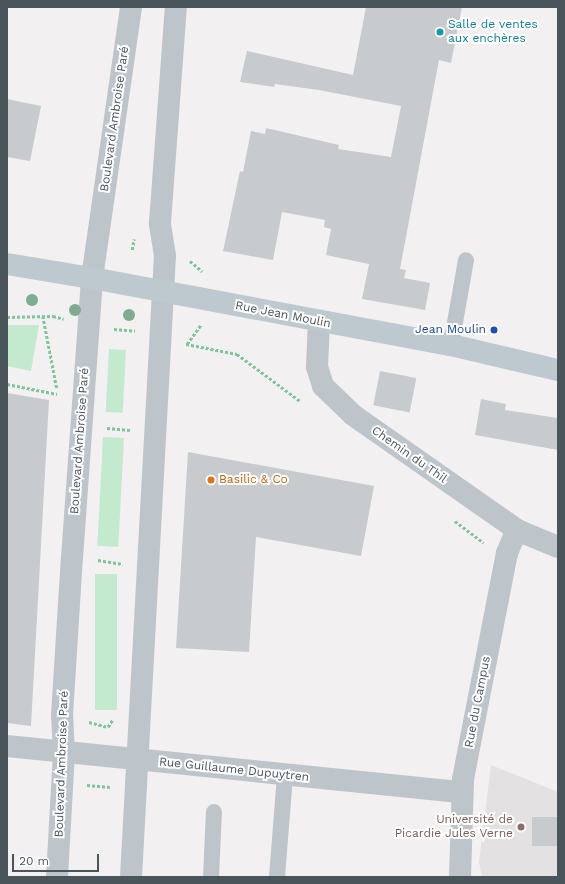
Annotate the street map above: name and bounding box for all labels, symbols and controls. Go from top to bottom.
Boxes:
place label: Salle de ventes aux enchères [448,18,538,46]
marker: Salle de ventes aux enchères [435,27,445,37]
street label: Boulevard Ambroise Paré [98,45,132,193]
street label: Rue Jean Moulin [234,299,332,331]
place label: Jean Moulin [415,323,486,337]
marker: Jean Moulin [489,325,499,335]
street label: Boulevard Ambroise Paré [68,367,92,515]
street label: Chemin du Thil [368,424,450,486]
place label: Basilic & Co [219,473,288,487]
marker: Basilic & Co [206,475,216,485]
street label: Rue du Campus [462,655,494,749]
street label: Boulevard Ambroise Paré [52,690,72,838]
street label: Rue Guillaume Dupuytren [158,755,310,785]
place label: Université de Picardie Jules Verne [394,813,513,841]
marker: Université de Picardie Jules Verne [516,822,526,832]
scale bar [14,846,101,872]
text: 20 m [19,854,49,868]

